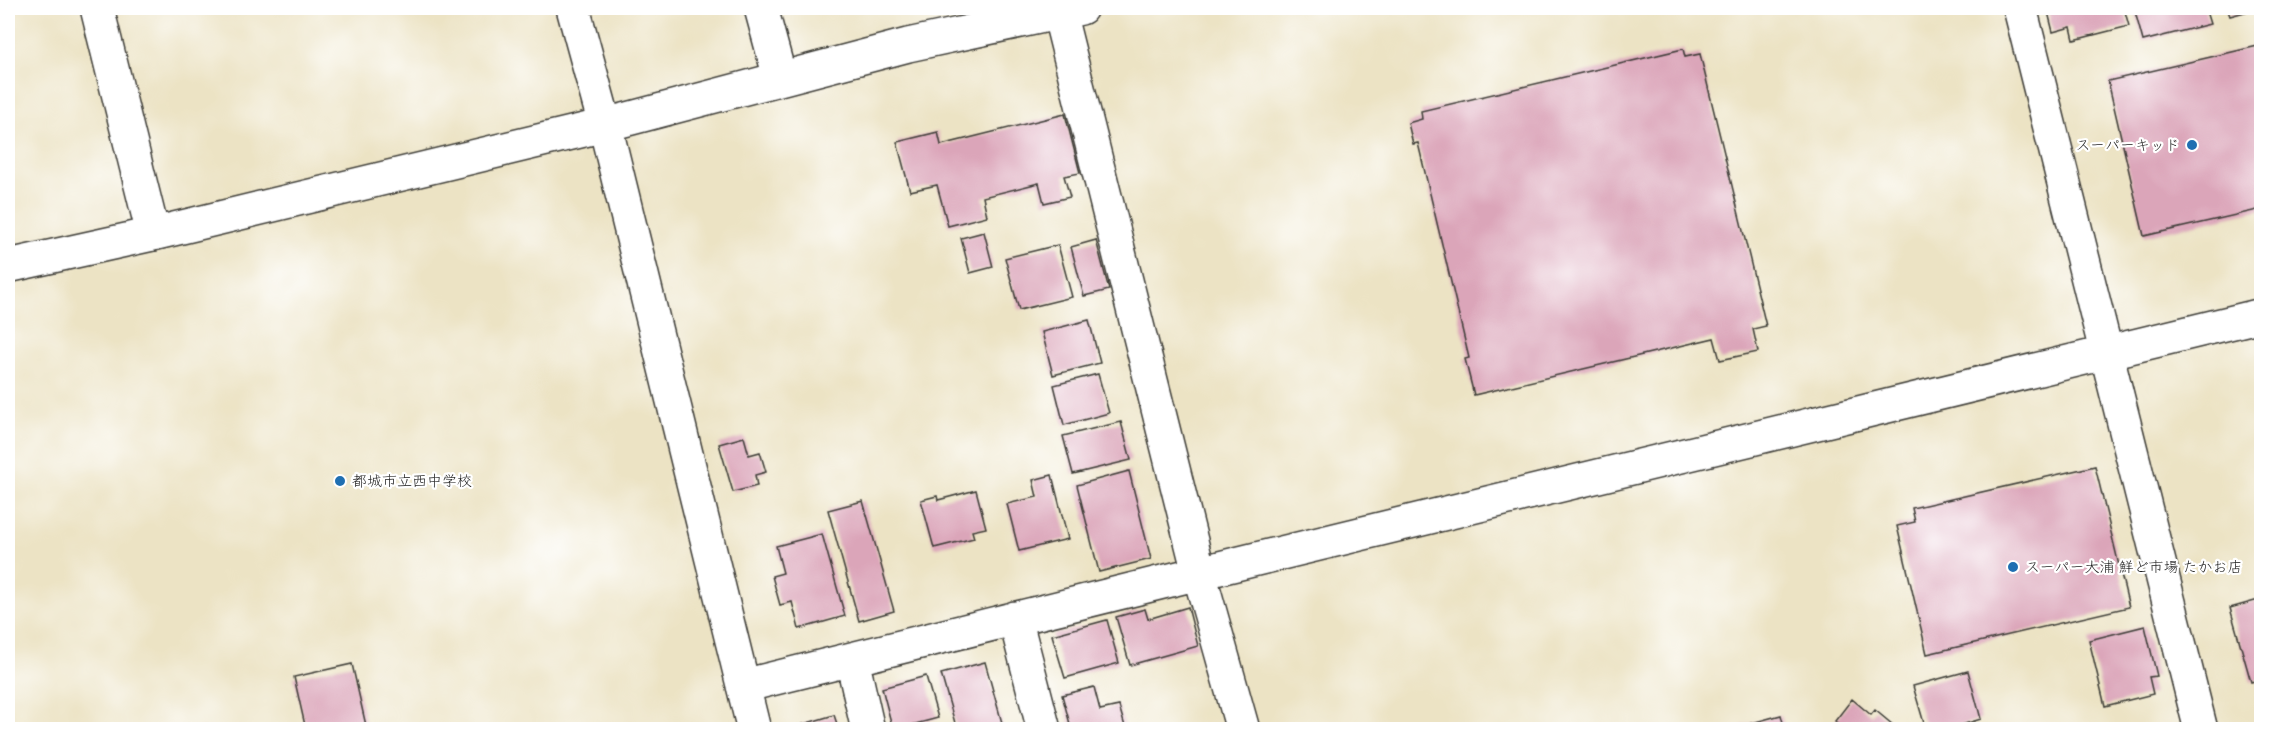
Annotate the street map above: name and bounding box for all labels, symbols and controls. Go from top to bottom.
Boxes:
place label: スーパーキッド [2076,136,2180,155]
marker: スーパーキッド [2185,138,2199,152]
place label: 都城市立西中学校 [352,472,472,491]
marker: 都城市立西中学校 [333,474,347,488]
place label: スーパー大浦 鮮ど市場 たかお店 [2025,558,2243,577]
marker: スーパー大浦 鮮ど市場 たかお店 [2006,560,2020,574]

